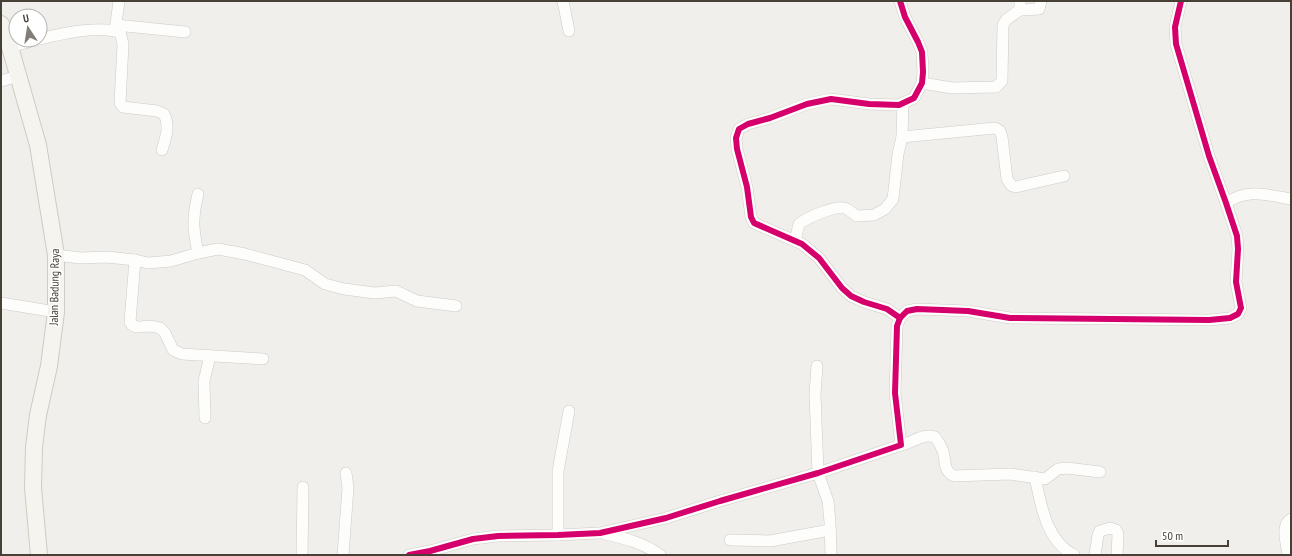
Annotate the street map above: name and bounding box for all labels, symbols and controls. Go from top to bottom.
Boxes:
north arrow [8,8,48,48]
text: U [22,11,30,26]
street label: Jalan Badung Raya [46,248,62,327]
scale bar [1156,522,1228,548]
text: 50 m [1162,528,1183,543]

